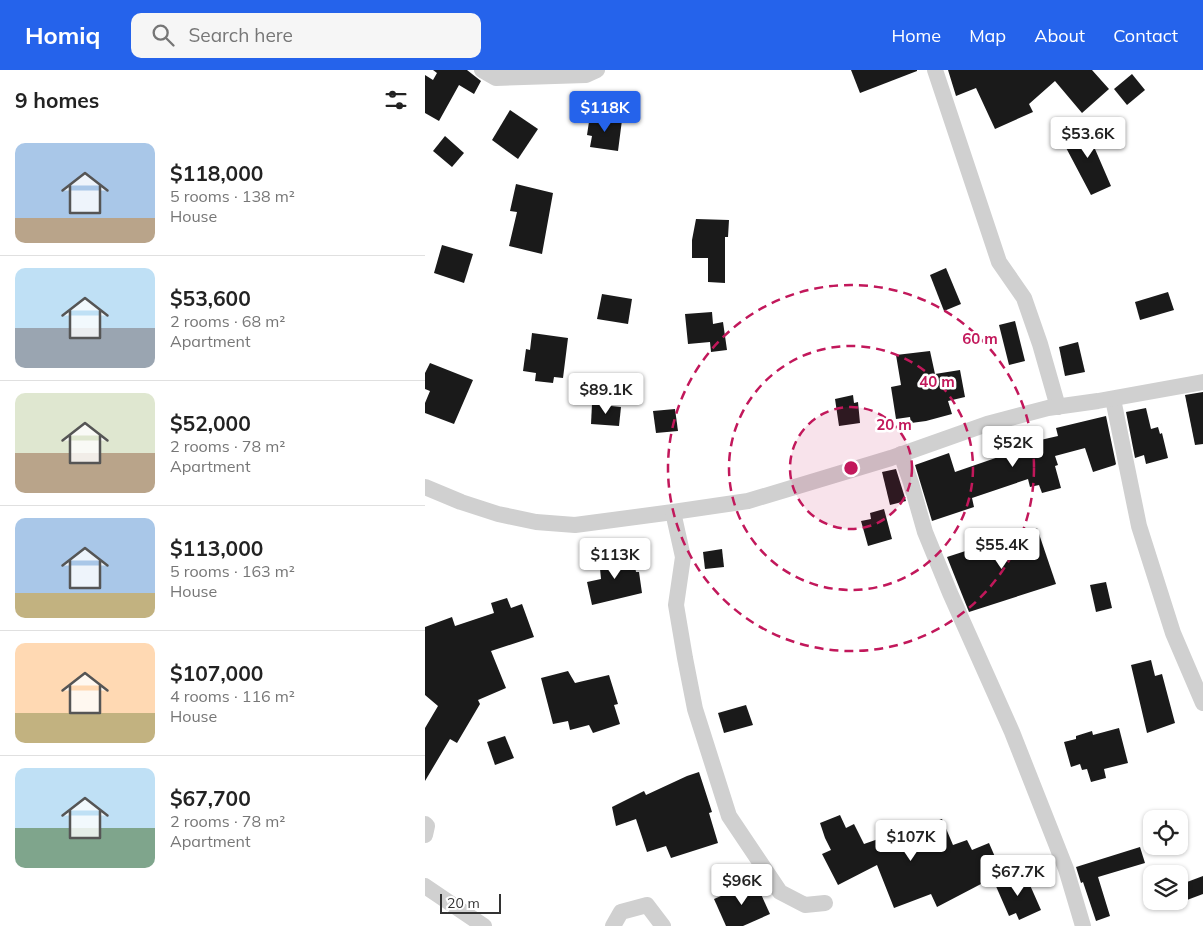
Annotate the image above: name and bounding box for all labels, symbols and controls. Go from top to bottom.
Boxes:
search box [131,13,481,58]
text: Homiq [25,20,101,50]
icon: search [149,21,177,49]
text: Search here [189,23,293,47]
text: Home [891,24,941,47]
text: Map [969,24,1006,47]
text: About [1034,24,1085,47]
text: Contact [1113,24,1178,47]
icon: filters [382,86,410,114]
text: 9 homes [15,87,99,113]
pin: $118K [570,90,640,133]
text: $118K [580,97,630,117]
pin: $53.6K [1047,116,1129,159]
text: $53.6K [1061,123,1115,143]
text: $118,000 [170,160,263,186]
icon: home [55,163,115,223]
text: 5 rooms · 138 m² [170,186,295,206]
text: House [170,206,217,226]
text: $53,600 [170,285,251,311]
icon: home [55,288,115,348]
text: 2 rooms · 68 m² [170,311,285,331]
text: 60 m [962,329,998,348]
text: Apartment [170,331,251,351]
pin: $89.1K [565,372,647,415]
text: 40 m [919,372,955,391]
text: $89.1K [579,379,633,399]
text: $52,000 [170,410,251,436]
icon: home [55,413,115,473]
text: 20 m [876,415,912,434]
pin: $52K [983,426,1043,468]
text: $52K [993,432,1033,452]
text: 2 rooms · 78 m² [170,436,285,456]
text: Apartment [170,456,251,476]
centre of rings [842,459,860,477]
pin: $55.4K [961,528,1043,570]
text: $55.4K [975,534,1029,554]
text: $113,000 [170,535,263,561]
icon: home [55,538,115,598]
pin: $113K [580,538,650,580]
text: $113K [590,544,640,564]
text: 5 rooms · 163 m² [170,561,295,581]
text: House [170,581,217,601]
text: $107,000 [170,660,263,686]
icon: home [55,663,115,723]
text: 4 rooms · 116 m² [170,686,295,706]
text: House [170,706,217,726]
text: $67,700 [170,785,251,811]
icon: home [55,788,115,848]
map controls [1143,810,1188,910]
button: locate [1143,810,1188,855]
text: 2 rooms · 78 m² [170,811,285,831]
pin: $107K [876,820,946,862]
text: $107K [886,826,936,846]
text: Apartment [170,831,251,851]
pin: $67.7K [977,854,1059,897]
text: $67.7K [991,861,1045,881]
pin: $96K [712,864,772,906]
button: layers [1143,865,1188,910]
text: $96K [722,870,762,890]
scale bar [440,891,501,914]
text: 20 m [447,894,480,912]

